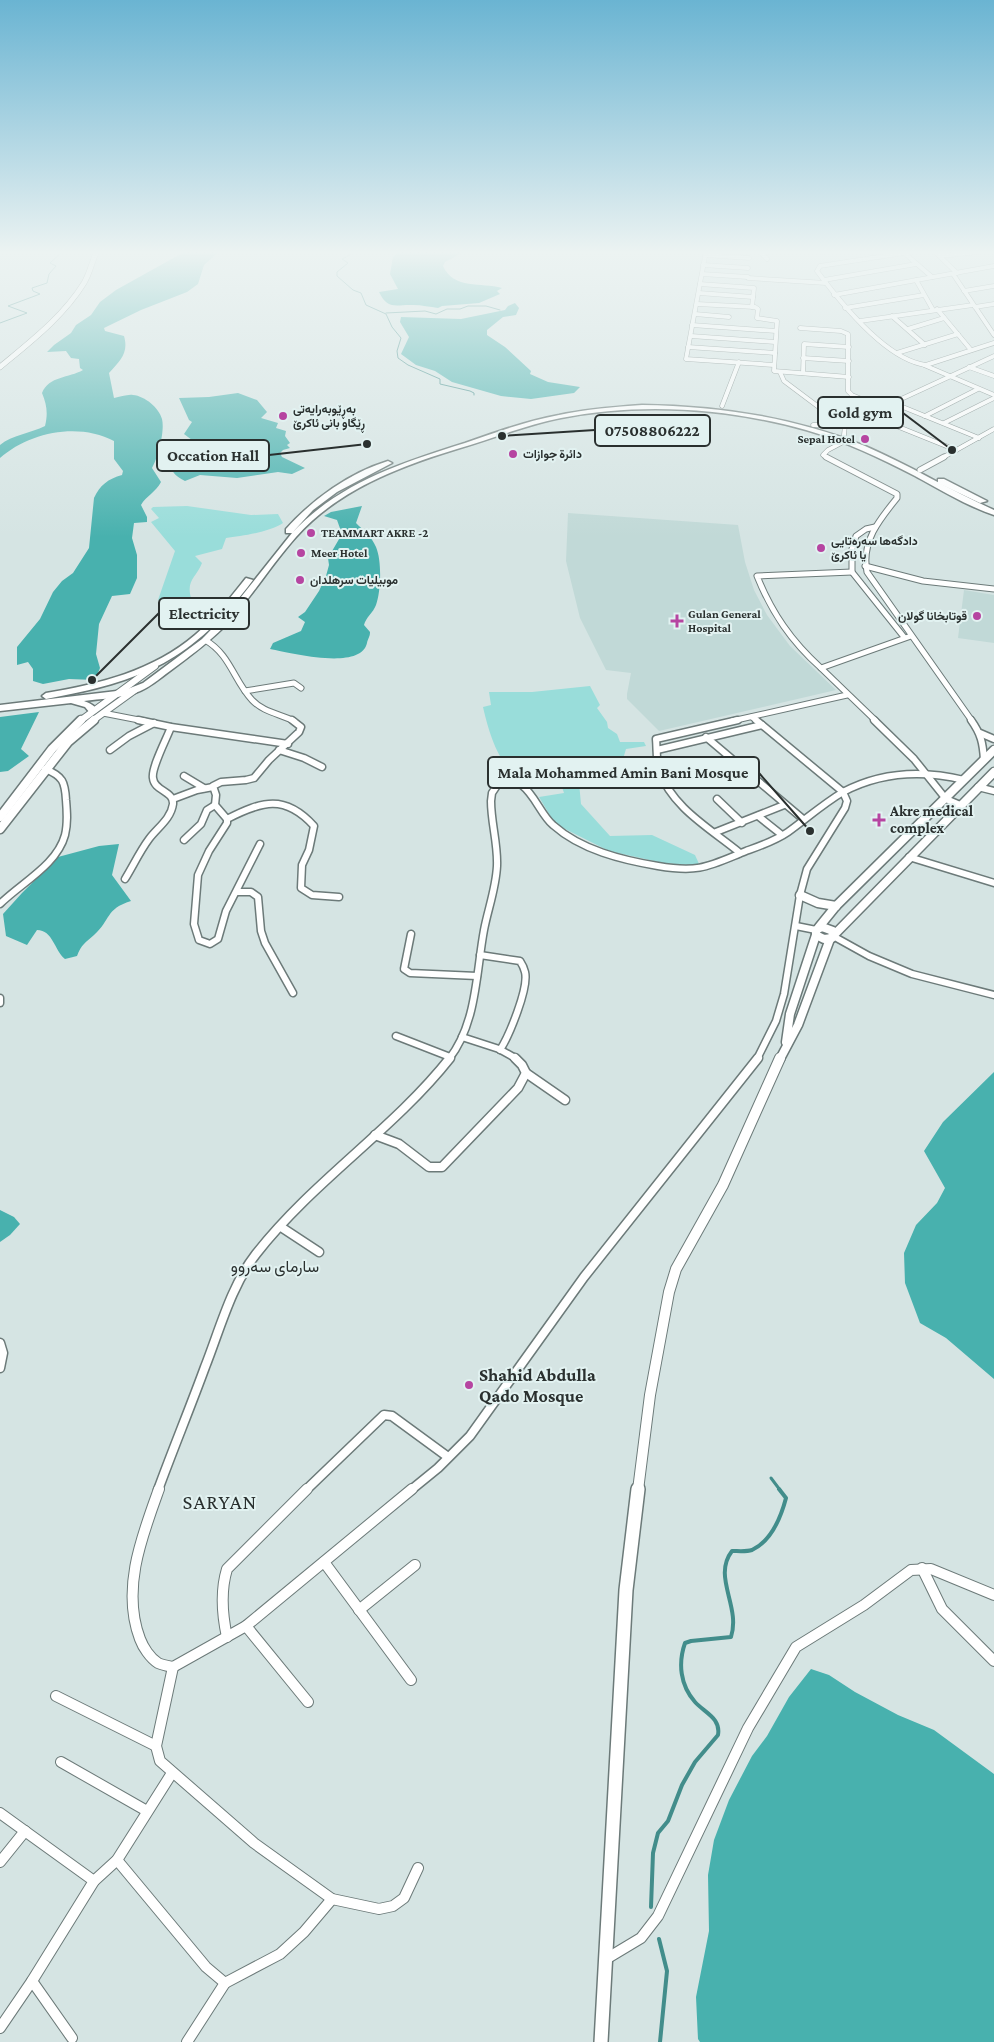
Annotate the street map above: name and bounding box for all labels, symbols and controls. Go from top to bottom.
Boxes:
callout: Gold gym [818,397,903,428]
place label: بەڕێوبەرایەتی ڕێگاو بانی ئاکرێ [293,402,365,433]
text: Gold gym [828,404,893,421]
marker: بەڕێوبەرایەتی ڕێگاو بانی ئاکرێ [277,410,289,422]
callout: 07508806222 [595,415,710,446]
text: 07508806222 [604,422,700,439]
place label: Sepal Hotel [797,432,855,446]
marker: Sepal Hotel [859,433,871,445]
callout: Occation Hall [157,440,269,471]
text: Occation Hall [167,447,259,464]
place label: دائرة جوازات [523,447,582,462]
marker: دائرة جوازات [507,448,519,460]
place label: TEAMMART AKRE -2 [321,526,428,540]
marker: TEAMMART AKRE -2 [305,527,317,539]
place label: دادگەها سەرەتایی یا ئاکرێ [831,534,918,563]
marker: دادگەها سەرەتایی یا ئاکرێ [815,542,827,554]
place label: Meer Hotel [311,546,368,560]
marker: Meer Hotel [295,547,307,559]
place label: موبيليات سرهلدان [310,573,399,588]
marker: موبيليات سرهلدان [294,574,306,586]
callout: Electricity [159,598,249,629]
text: Electricity [169,605,239,622]
place label: Gulan General Hospital [688,607,761,635]
place label: قوتابخانا گولان [898,609,967,624]
marker: قوتابخانا گولان [971,610,983,622]
marker: Gulan General Hospital [670,614,684,628]
callout: Mala Mohammed Amin Bani Mosque [488,757,759,788]
text: Mala Mohammed Amin Bani Mosque [498,764,749,781]
place label: Akre medical complex [889,803,974,836]
marker: Akre medical complex [872,813,886,827]
district label: سارمای سەروو [231,1258,319,1277]
place label: Shahid Abdulla Qado Mosque [479,1365,596,1406]
marker: Shahid Abdulla Qado Mosque [463,1379,475,1391]
district label: SARYAN [183,1490,257,1514]

